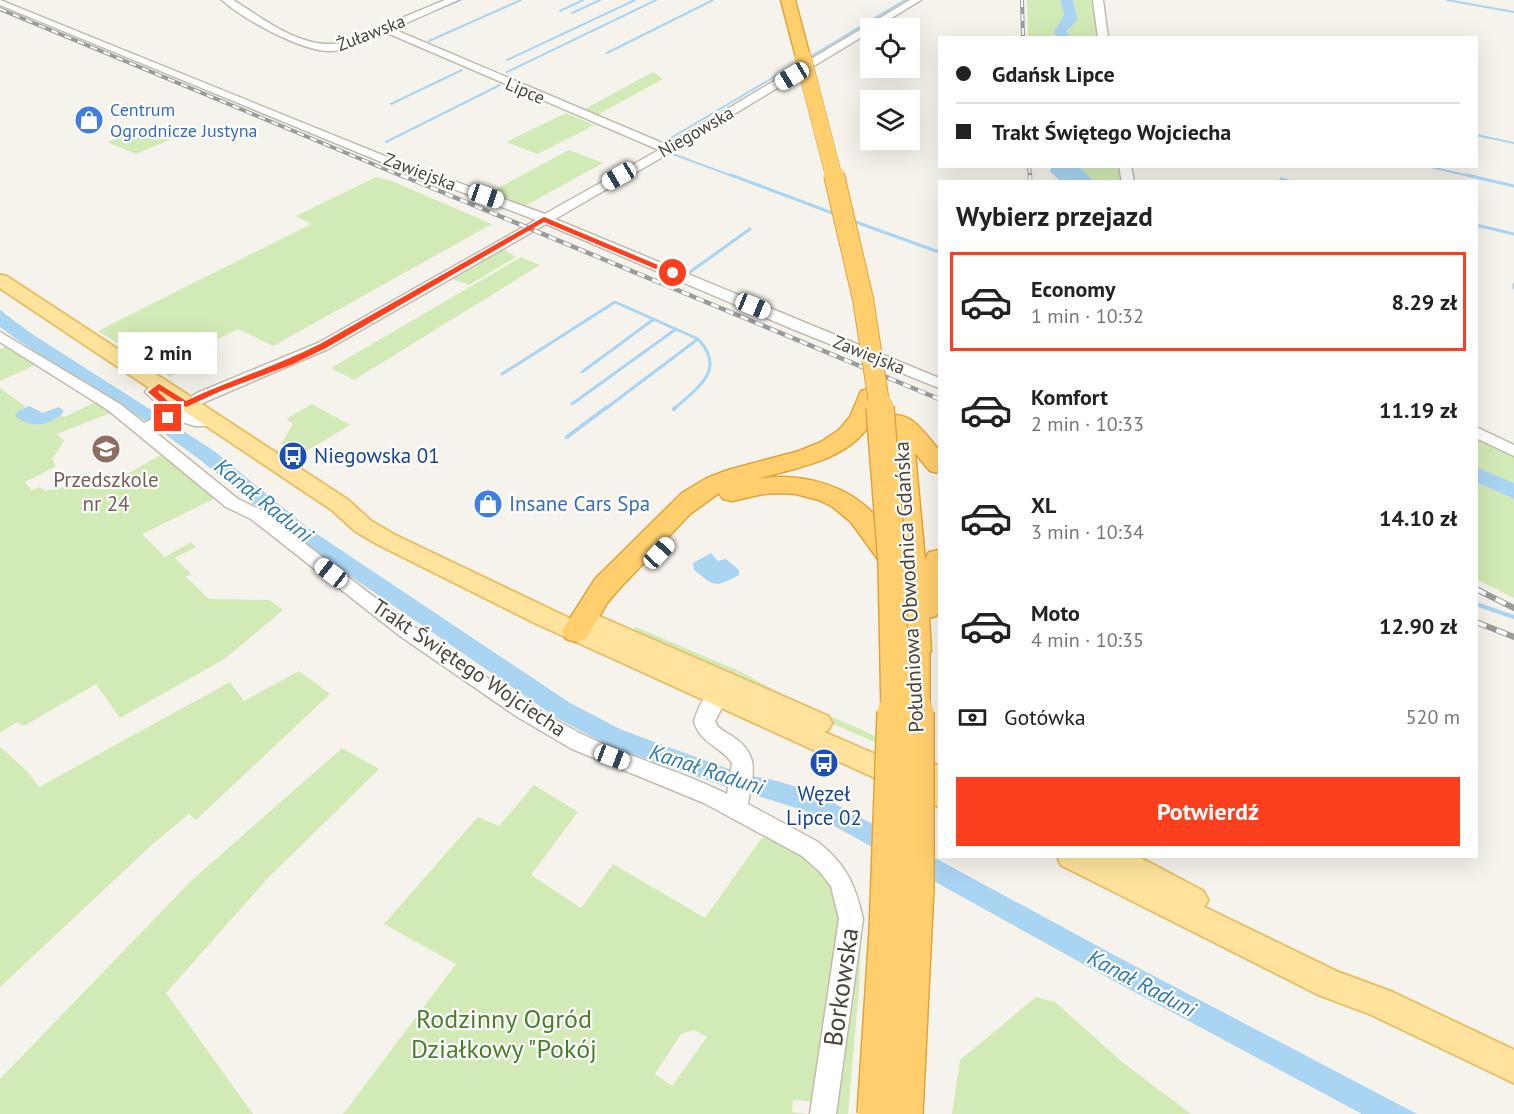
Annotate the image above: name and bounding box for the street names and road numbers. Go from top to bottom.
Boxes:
street label: Żuławska [333,9,408,56]
street label: Lipce [502,72,548,109]
street label: Niegowska [654,101,738,162]
street label: Zawiejska [381,147,460,196]
street label: Zawiejska [830,330,908,379]
street label: Południowa Obwodnica Gdańska [887,441,930,733]
street label: Trakt Świętego Wojciecha [367,593,571,743]
street label: Borkowska [816,926,865,1048]

